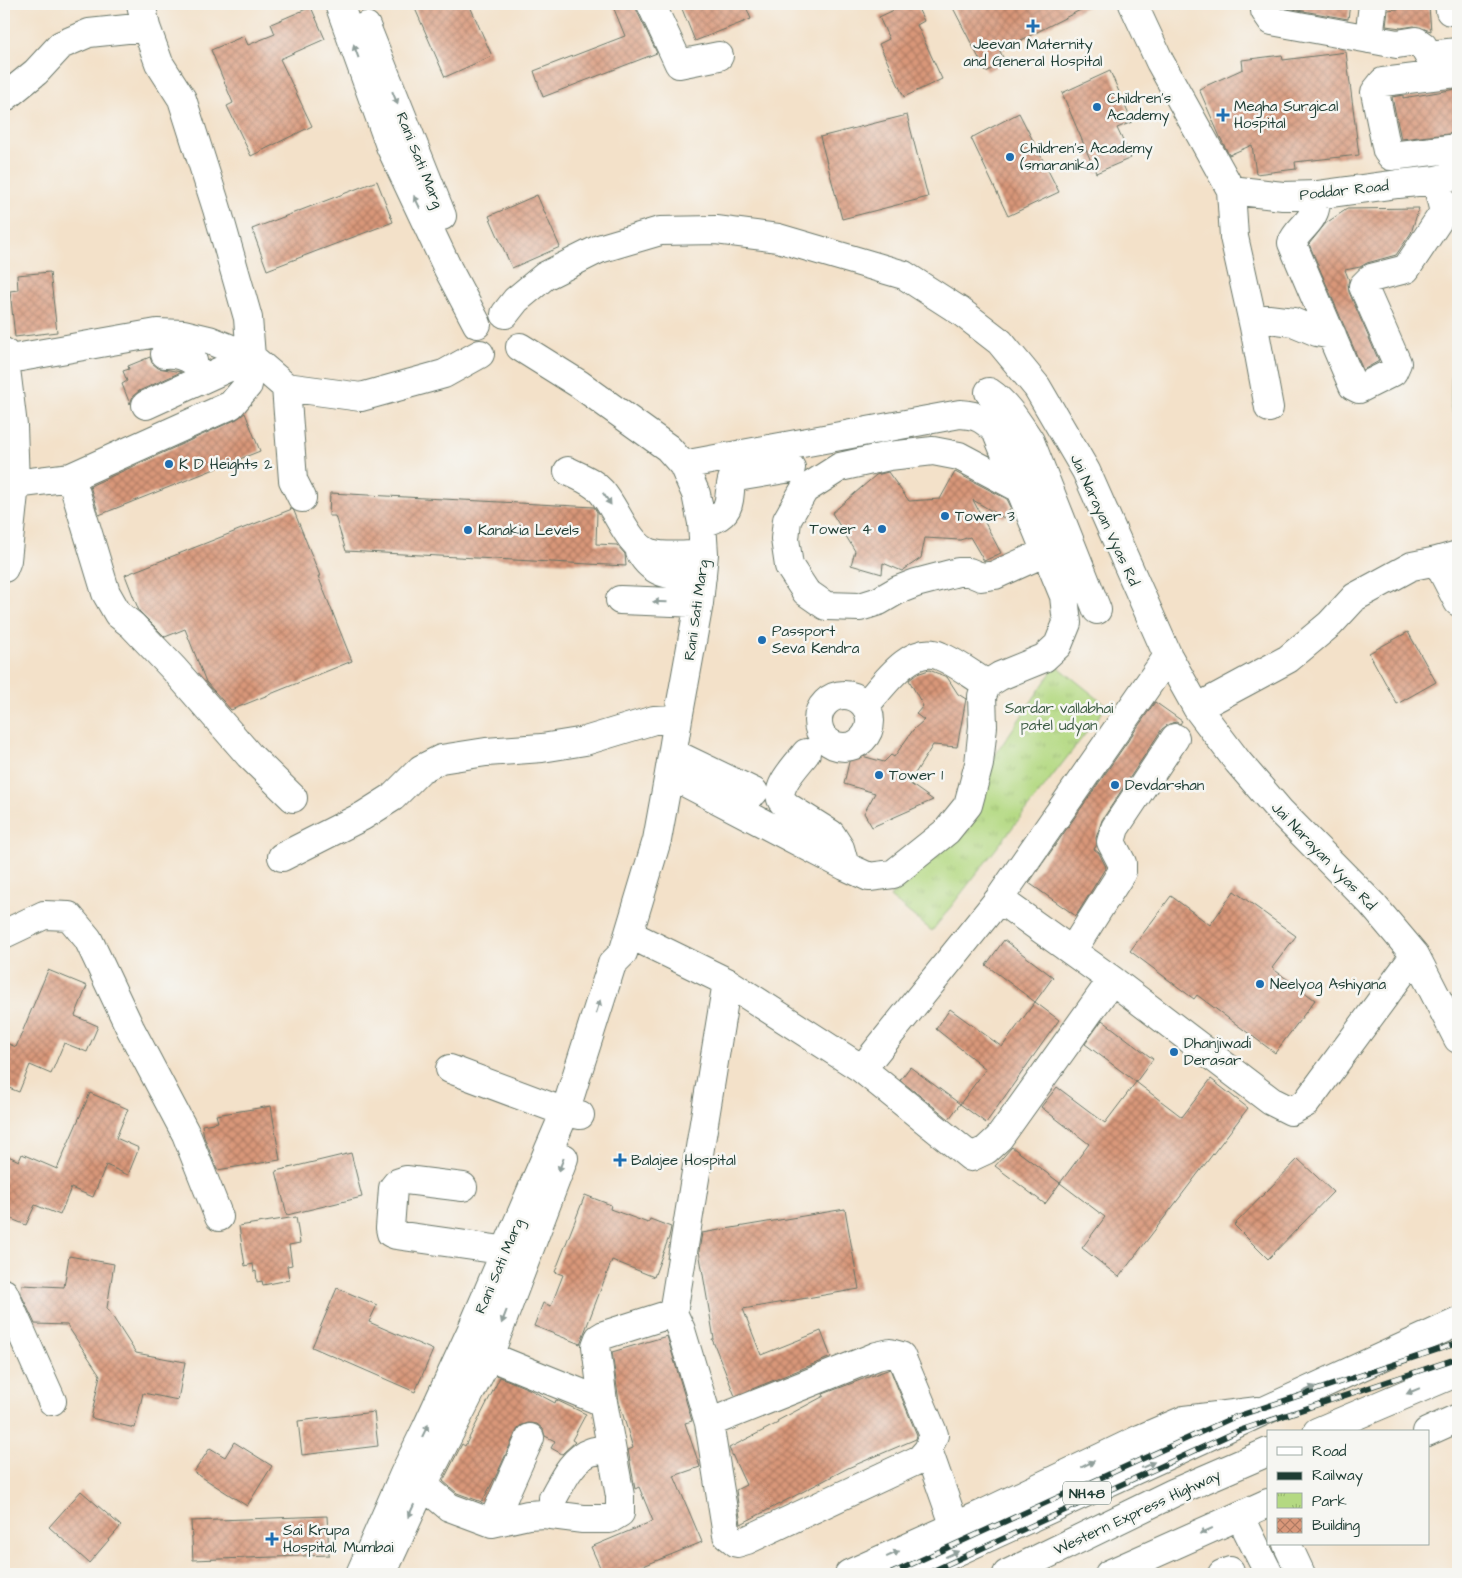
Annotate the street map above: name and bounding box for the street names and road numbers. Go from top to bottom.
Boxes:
street label: Rani Sati Marg [390,109,448,212]
street label: Poddar Road [1298,175,1390,206]
street label: Jai Narayan Vyas Rd [1064,451,1144,590]
street label: Rani Sati Marg [679,558,715,662]
street label: Jai Narayan Vyas Rd [1266,797,1381,916]
street label: Rani Sati Marg [470,1215,530,1318]
street label: Western Express Highway [1050,1464,1225,1561]
road number: NH48 [1063,1482,1111,1505]

